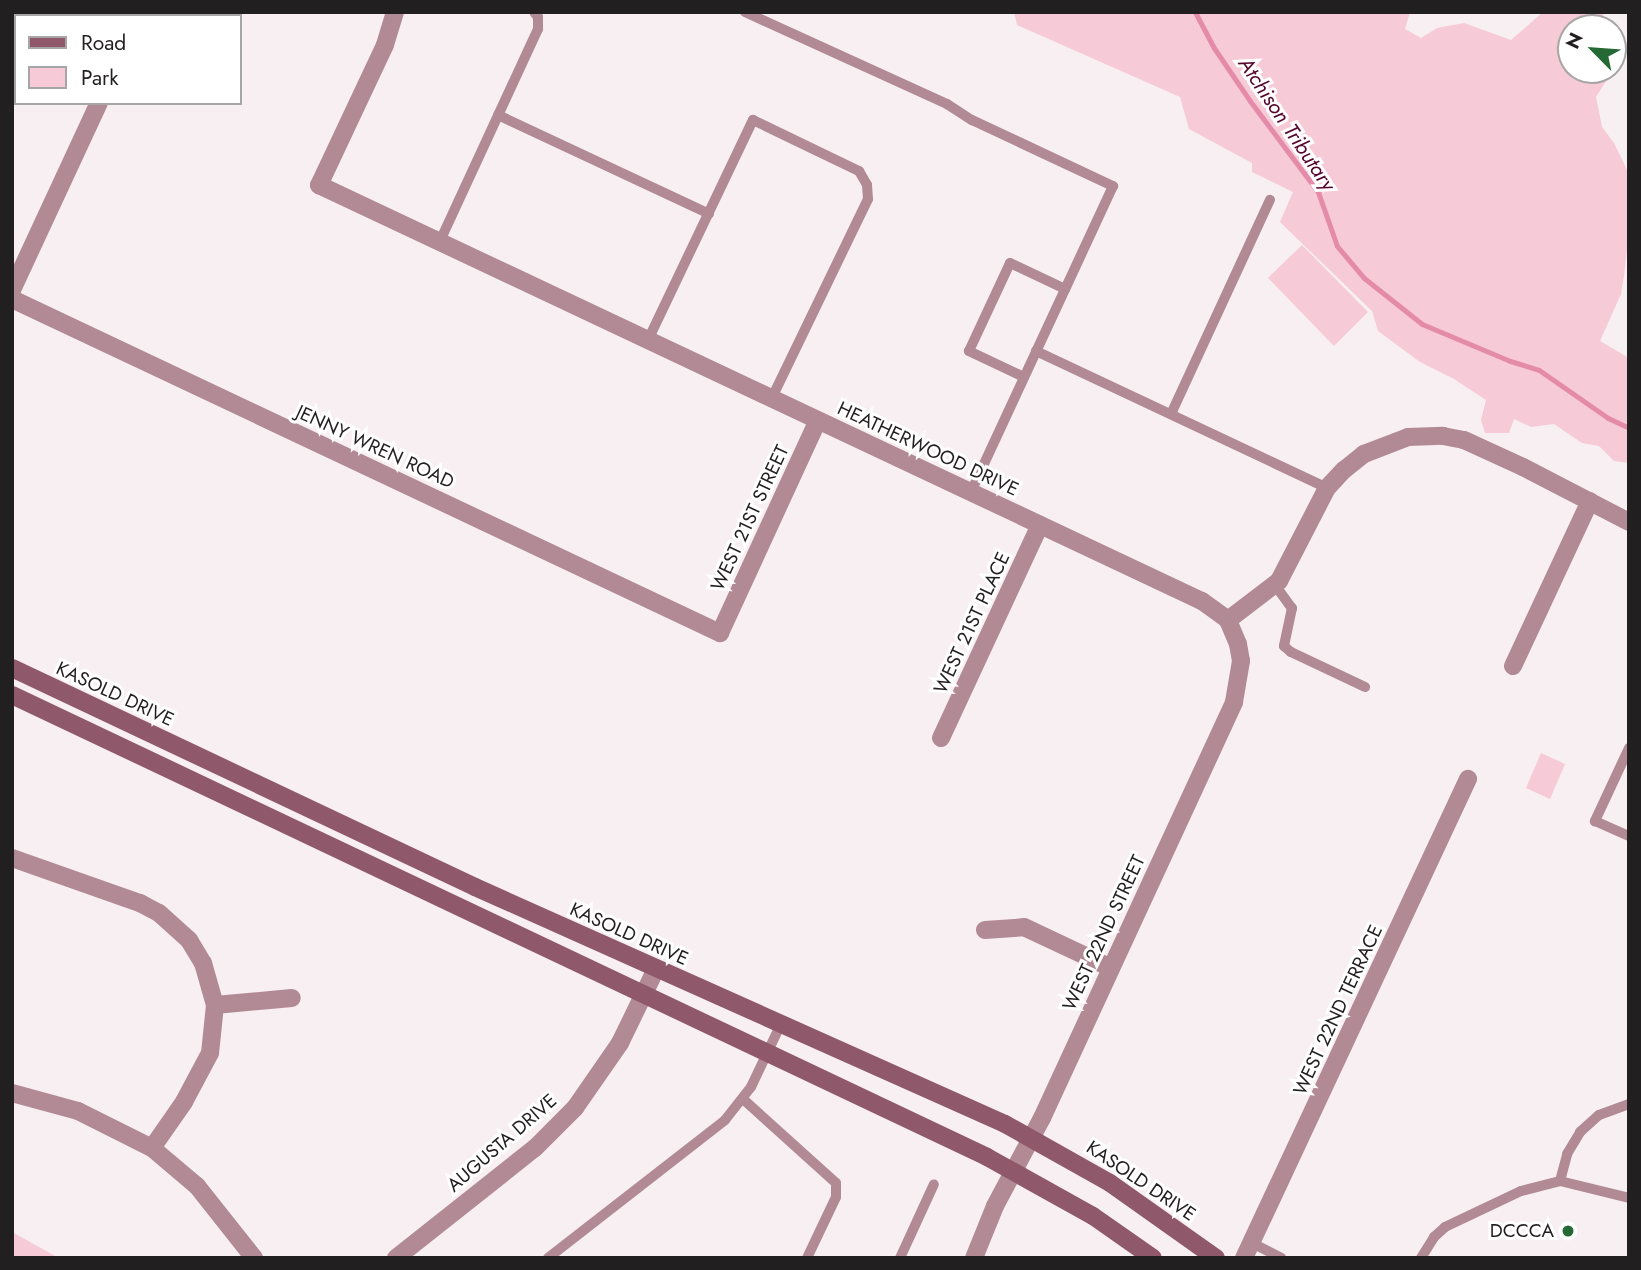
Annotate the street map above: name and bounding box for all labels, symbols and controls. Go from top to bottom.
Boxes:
legend [14,14,242,105]
north arrow [1557,14,1627,84]
text: Road [81,28,126,58]
text: N [1559,28,1590,53]
water label: Atchison Tributary [1233,52,1341,196]
text: Park [81,63,118,93]
street label: HEATHERWOOD DRIVE [834,397,1022,501]
street label: JENNY WREN ROAD [292,400,458,494]
street label: WEST 21ST STREET [706,442,794,594]
street label: WEST 21ST PLACE [929,549,1015,697]
street label: KASOLD DRIVE [53,657,177,731]
street label: WEST 22ND STREET [1058,852,1150,1014]
street label: KASOLD DRIVE [566,898,692,970]
street label: WEST 22ND TERRACE [1289,921,1387,1099]
street label: AUGUSTA DRIVE [443,1089,561,1197]
street label: KASOLD DRIVE [1082,1136,1200,1226]
place label: DCCCA [1490,1220,1554,1242]
marker: DCCCA [1560,1223,1576,1239]

